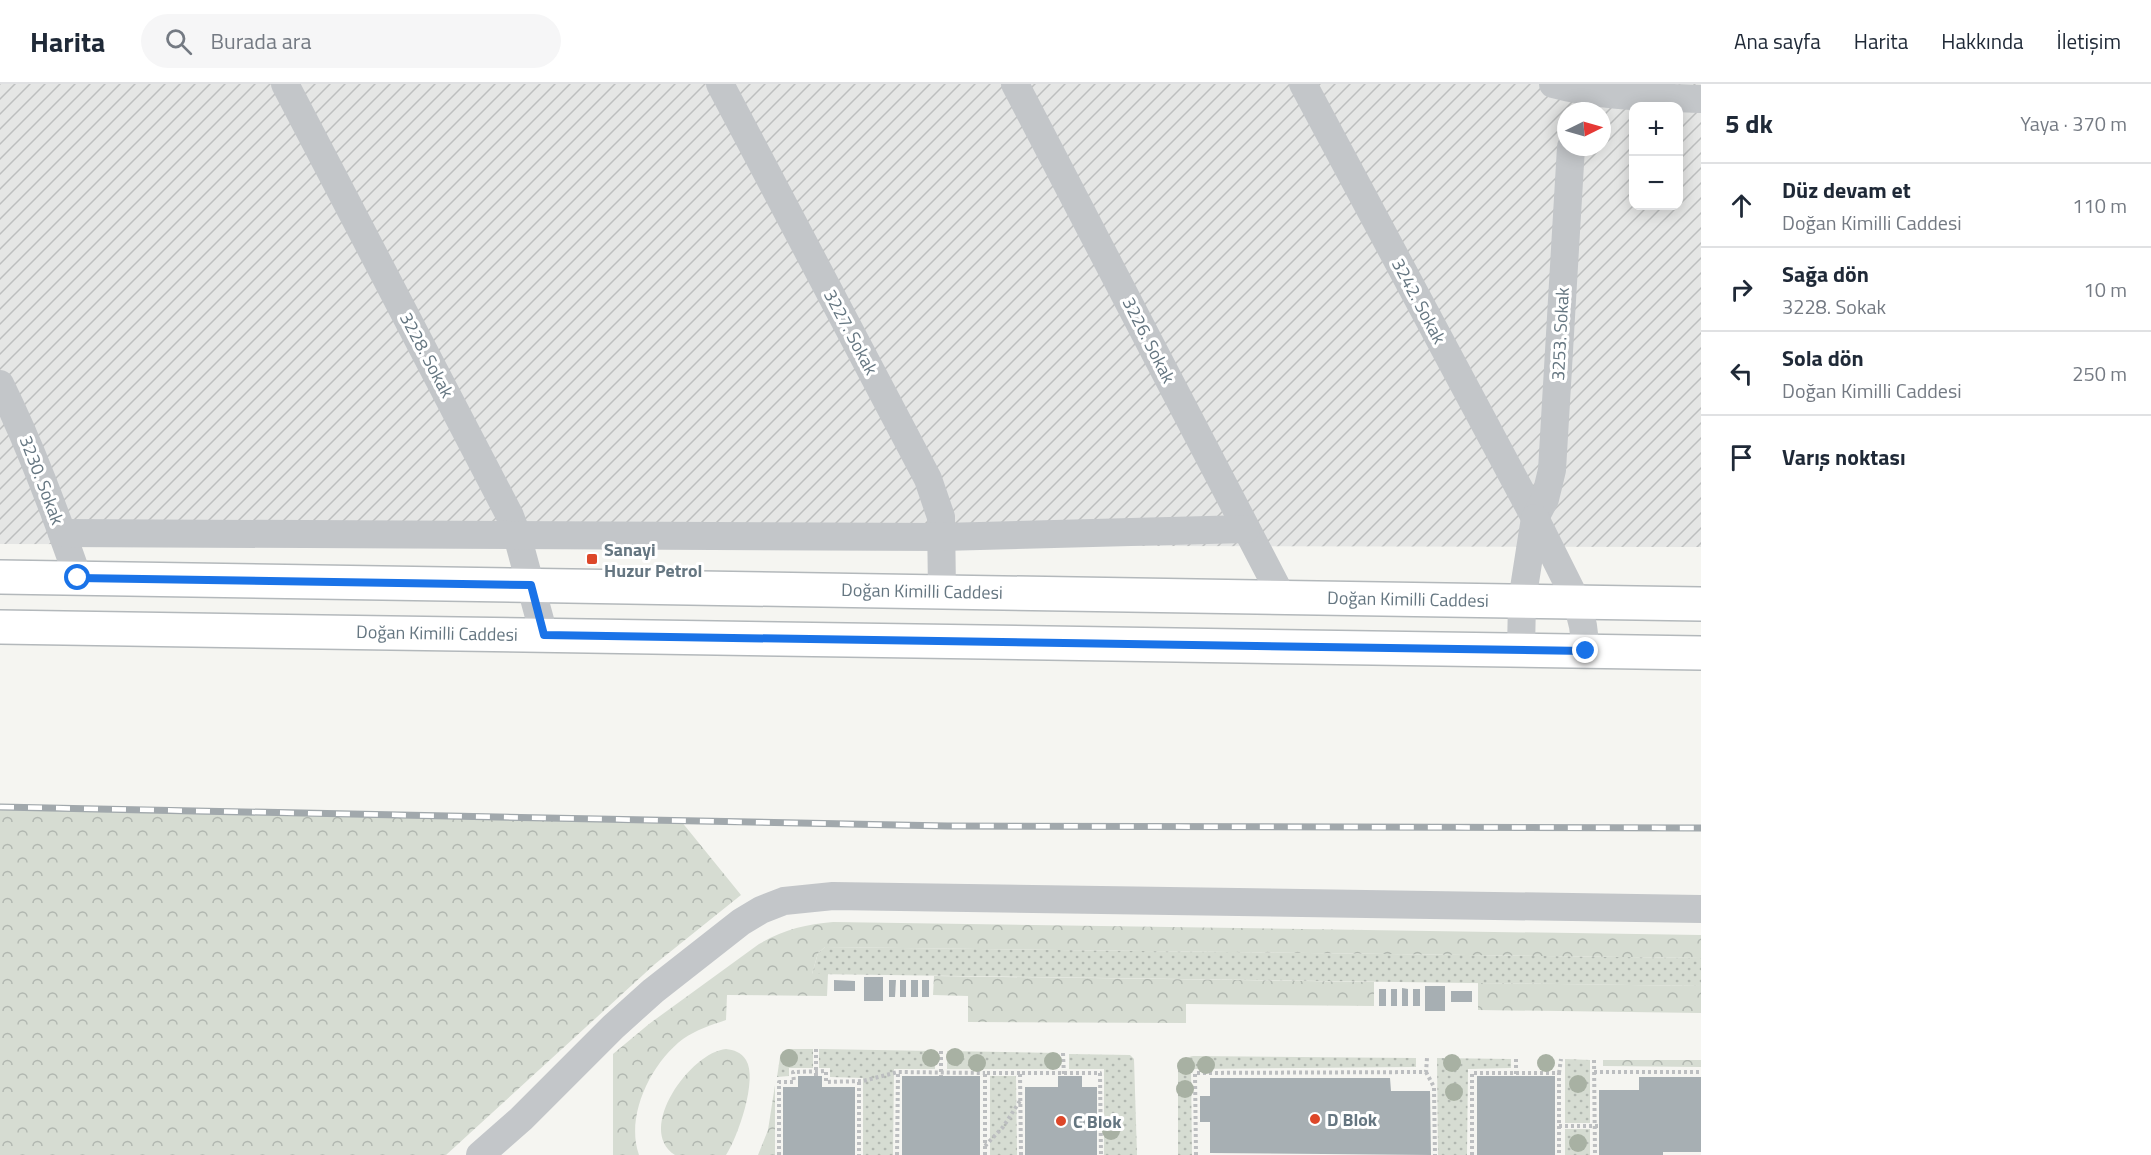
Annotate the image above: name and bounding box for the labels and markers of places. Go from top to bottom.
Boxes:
place label: Sanayi Huzur Petrol [604,536,702,584]
marker: Sanayi Huzur Petrol [585,552,599,566]
place label: D Blok [1327,1106,1378,1133]
place label: C Blok [1073,1108,1122,1135]
marker: D Blok [1308,1112,1322,1126]
marker: C Blok [1054,1114,1068,1128]

